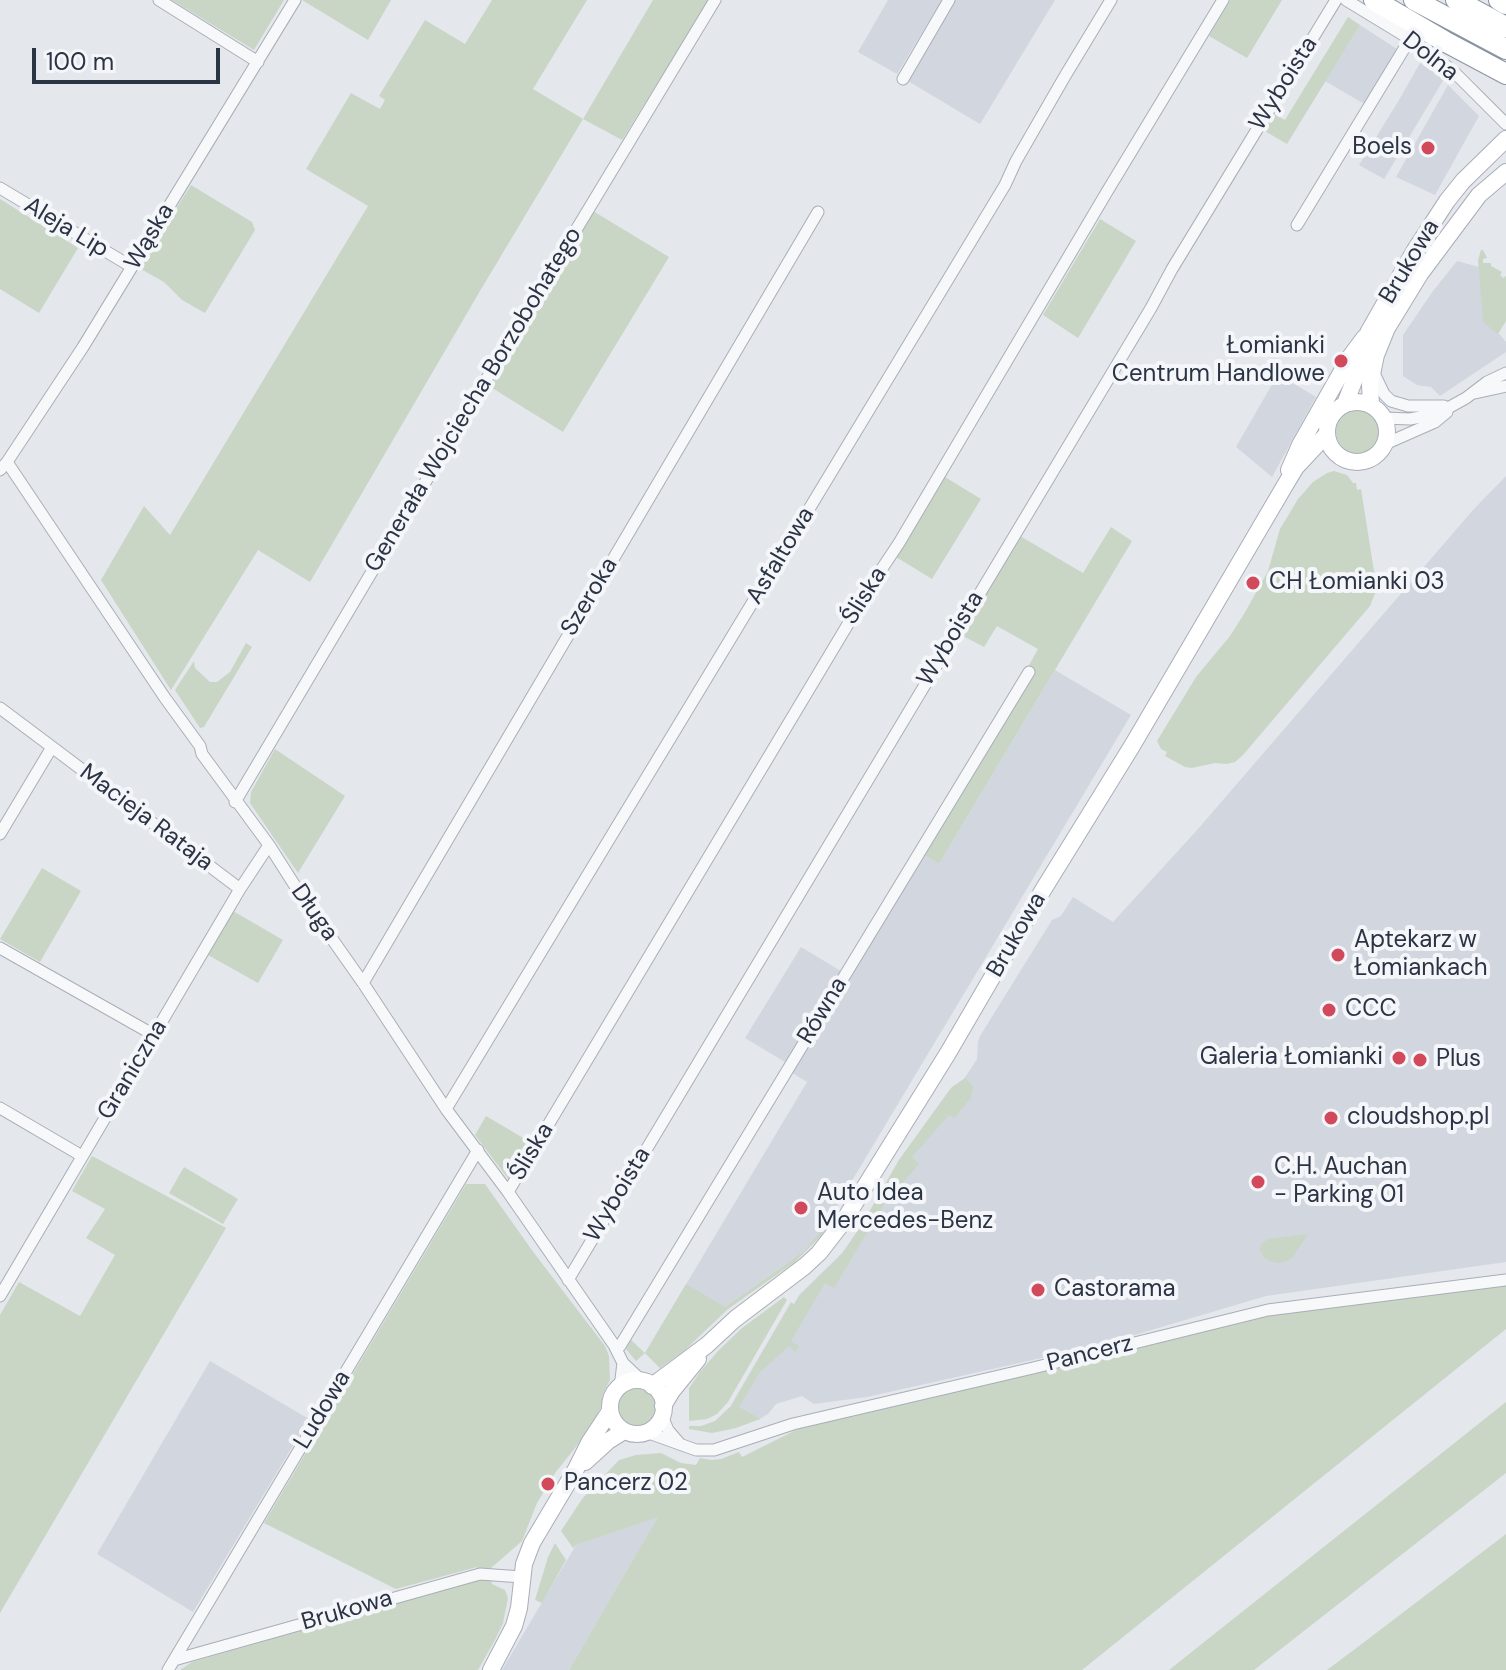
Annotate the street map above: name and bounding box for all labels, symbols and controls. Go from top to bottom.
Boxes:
street label: Dolna [1396,26,1464,88]
scale bar [36,32,224,82]
street label: Wyboista [1244,32,1324,136]
text: 100 m [46,46,114,77]
place label: Boels [1352,134,1412,162]
marker: Boels [1419,139,1437,157]
street label: Aleja Lip [18,192,114,264]
street label: Wąska [119,199,181,275]
street label: Brukowa [1374,215,1446,309]
street label: Generała Wojciecha Borzobohatego [359,222,589,578]
place label: Łomianki Centrum Handlowe [1112,333,1325,389]
marker: Łomianki Centrum Handlowe [1332,352,1350,370]
street label: Asfaltowa [741,502,821,610]
street label: Szeroka [555,553,625,641]
street label: Śliska [836,562,894,630]
place label: CH Łomianki 03 [1269,569,1445,597]
marker: CH Łomianki 03 [1244,574,1262,592]
street label: Wyboista [911,586,991,692]
street label: Macieja Rataja [74,758,218,878]
street label: Długa [284,879,344,947]
street label: Brukowa [981,888,1053,982]
place label: Aptekarz w Łomiankach [1354,927,1488,983]
marker: Aptekarz w Łomiankach [1329,946,1347,964]
street label: Równa [792,973,854,1049]
place label: CCC [1345,996,1397,1024]
marker: CCC [1320,1001,1338,1019]
street label: Graniczna [92,1015,174,1125]
place label: Galeria Łomianki [1200,1044,1383,1072]
place label: Plus [1436,1046,1481,1074]
marker: Galeria Łomianki [1390,1049,1408,1067]
marker: Plus [1411,1051,1429,1069]
place label: cloudshop.pl [1347,1104,1489,1132]
marker: cloudshop.pl [1322,1109,1340,1127]
street label: Śliska [504,1118,560,1186]
street label: Wyboista [578,1142,658,1248]
place label: C.H. Auchan - Parking 01 [1274,1154,1407,1210]
marker: C.H. Auchan - Parking 01 [1249,1173,1267,1191]
place label: Auto Idea Mercedes-Benz [817,1180,993,1236]
marker: Auto Idea Mercedes-Benz [792,1199,810,1217]
place label: Castorama [1054,1276,1175,1304]
marker: Castorama [1029,1281,1047,1299]
street label: Pancerz [1044,1329,1136,1379]
street label: Ludowa [288,1366,358,1454]
place label: Pancerz 02 [564,1470,688,1498]
marker: Pancerz 02 [539,1475,557,1493]
street label: Brukowa [298,1584,396,1638]

